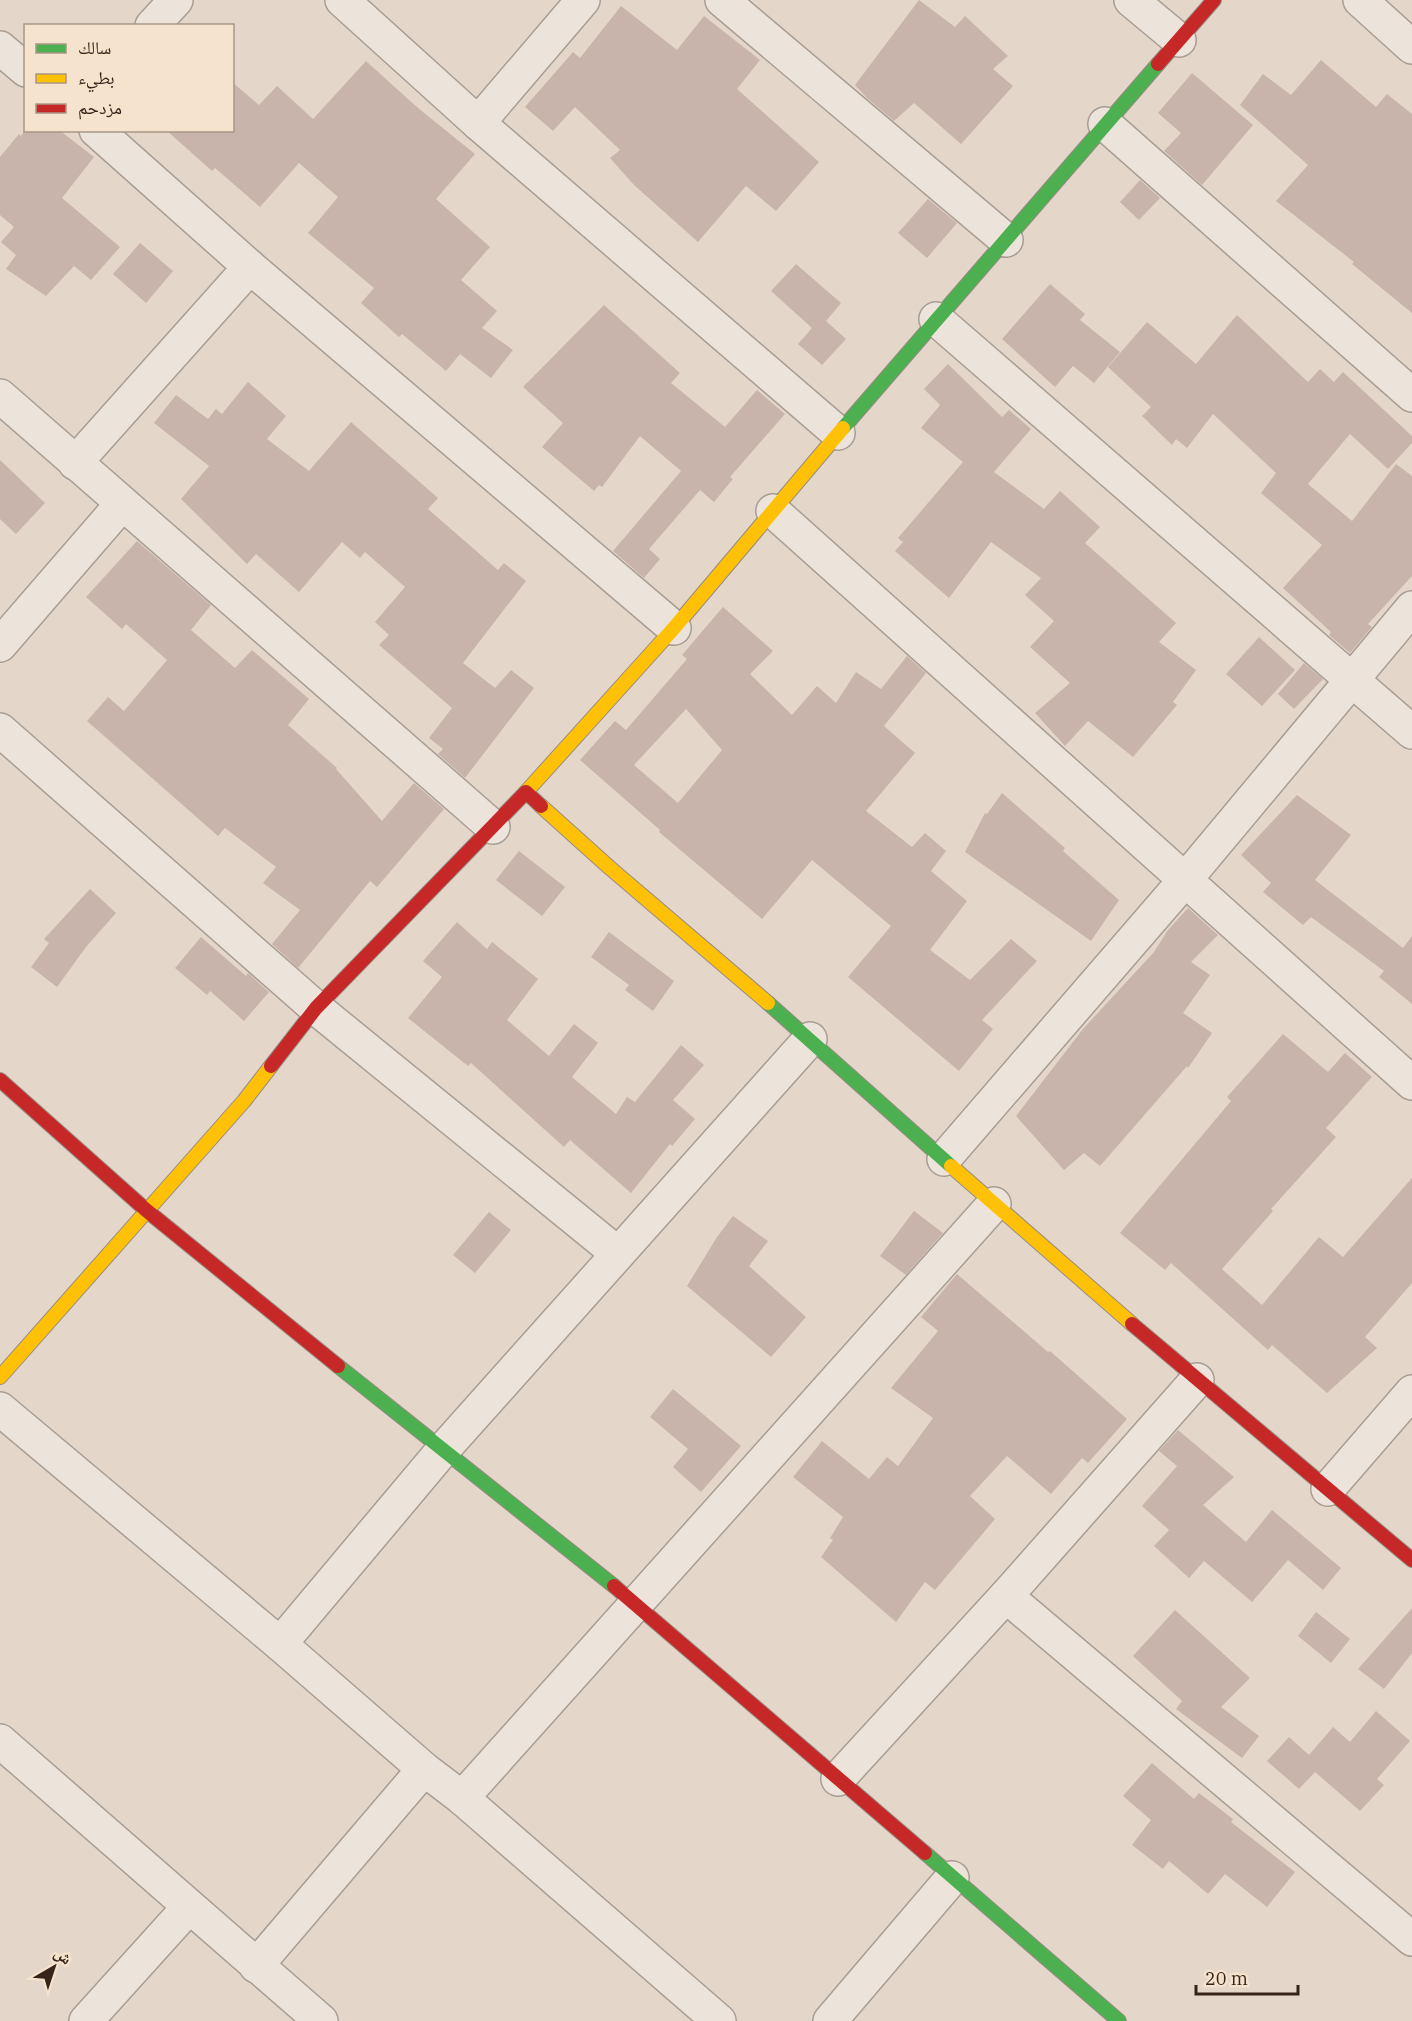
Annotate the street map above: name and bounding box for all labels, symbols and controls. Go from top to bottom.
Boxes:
legend [24,24,234,132]
text: سالك [78,36,111,59]
text: بطيء [78,66,115,93]
text: مزدحم [78,96,122,120]
north arrow [24,1937,84,1997]
text: ش [51,1942,76,1968]
scale bar [1196,1958,1298,1996]
text: 20 m [1205,1967,1248,1990]

